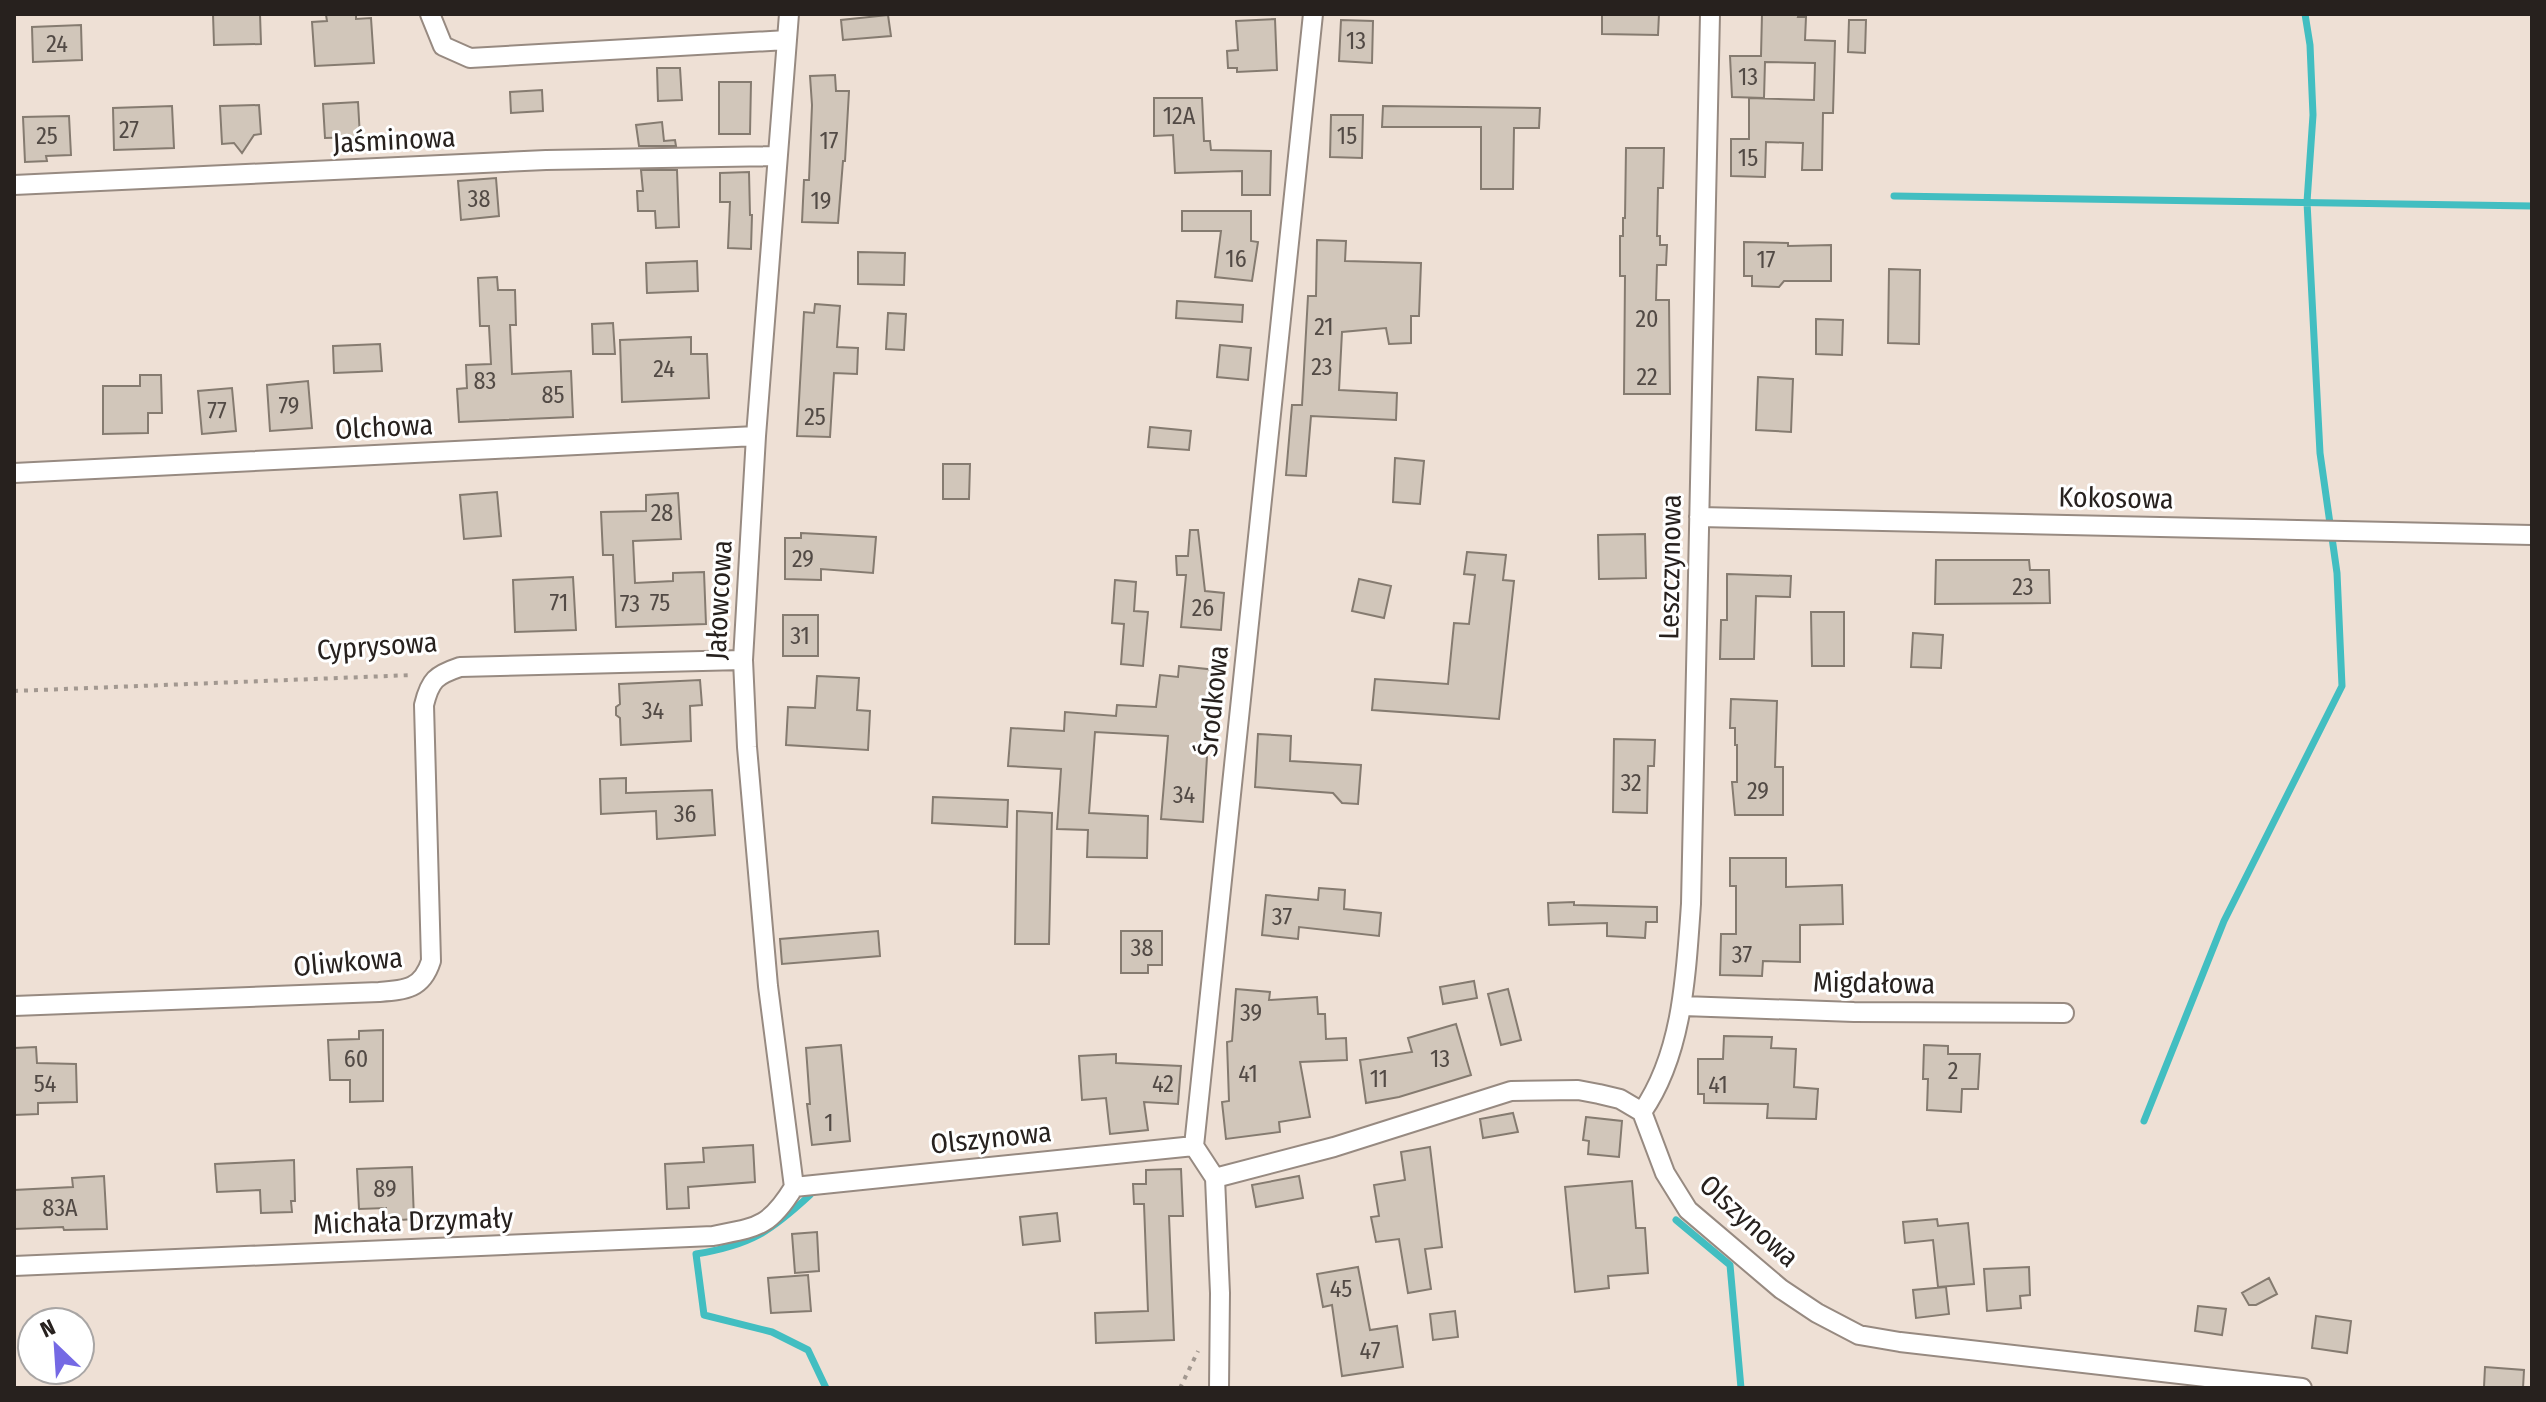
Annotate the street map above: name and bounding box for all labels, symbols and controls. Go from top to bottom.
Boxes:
house number: 13 [1346,27,1366,55]
house number: 24 [46,30,68,58]
house number: 13 [1738,63,1758,91]
house number: 12A [1163,102,1196,130]
house number: 27 [119,116,139,144]
street label: Jaśminowa [332,120,456,160]
house number: 25 [36,122,58,150]
house number: 15 [1337,122,1357,150]
house number: 17 [819,127,839,155]
house number: 15 [1738,144,1758,172]
house number: 38 [468,185,490,213]
house number: 19 [810,187,832,215]
house number: 16 [1225,245,1247,273]
house number: 17 [1756,246,1776,274]
house number: 20 [1635,305,1659,333]
house number: 21 [1314,313,1334,341]
house number: 23 [1311,353,1333,381]
house number: 24 [653,355,675,383]
house number: 22 [1636,363,1658,391]
house number: 83 [474,367,496,395]
house number: 85 [541,381,565,409]
house number: 79 [278,392,300,420]
house number: 77 [207,397,227,425]
house number: 25 [804,403,826,431]
street label: Olchowa [334,408,434,446]
street label: Kokosowa [2058,480,2174,516]
street label: Leszczynowa [1652,494,1688,640]
house number: 28 [651,499,673,527]
street label: Jałowcowa [699,539,739,661]
house number: 29 [792,545,814,573]
house number: 23 [2012,573,2034,601]
house number: 71 [550,589,568,617]
house number: 75 [650,589,670,617]
house number: 73 [620,590,640,618]
house number: 26 [1192,594,1214,622]
house number: 31 [790,622,810,650]
street label: Cyprysowa [316,625,438,667]
street label: Środkowa [1191,644,1235,758]
house number: 34 [642,697,664,725]
house number: 32 [1620,769,1642,797]
house number: 29 [1747,777,1769,805]
house number: 34 [1173,781,1195,809]
house number: 36 [674,800,696,828]
house number: 37 [1272,903,1292,931]
house number: 38 [1131,934,1153,962]
street label: Oliwkowa [292,941,404,983]
house number: 37 [1732,941,1752,969]
street label: Migdałowa [1813,965,1935,1001]
house number: 39 [1240,999,1262,1027]
house number: 60 [344,1045,368,1073]
house number: 13 [1430,1045,1450,1073]
house number: 2 [1948,1057,1958,1085]
house number: 41 [1238,1060,1258,1088]
house number: 11 [1370,1065,1388,1093]
house number: 54 [34,1070,56,1098]
house number: 42 [1152,1070,1174,1098]
house number: 41 [1708,1071,1728,1099]
house number: 1 [824,1109,834,1137]
street label: Olszynowa [929,1115,1053,1161]
street label: Olszynowa [1693,1168,1805,1274]
house number: 89 [373,1175,397,1203]
house number: 83A [42,1194,78,1222]
street label: Michała Drzymały [312,1201,514,1241]
house number: 45 [1330,1275,1352,1303]
north arrow [16,1306,96,1386]
text: N [36,1313,59,1343]
house number: 47 [1360,1337,1381,1365]

